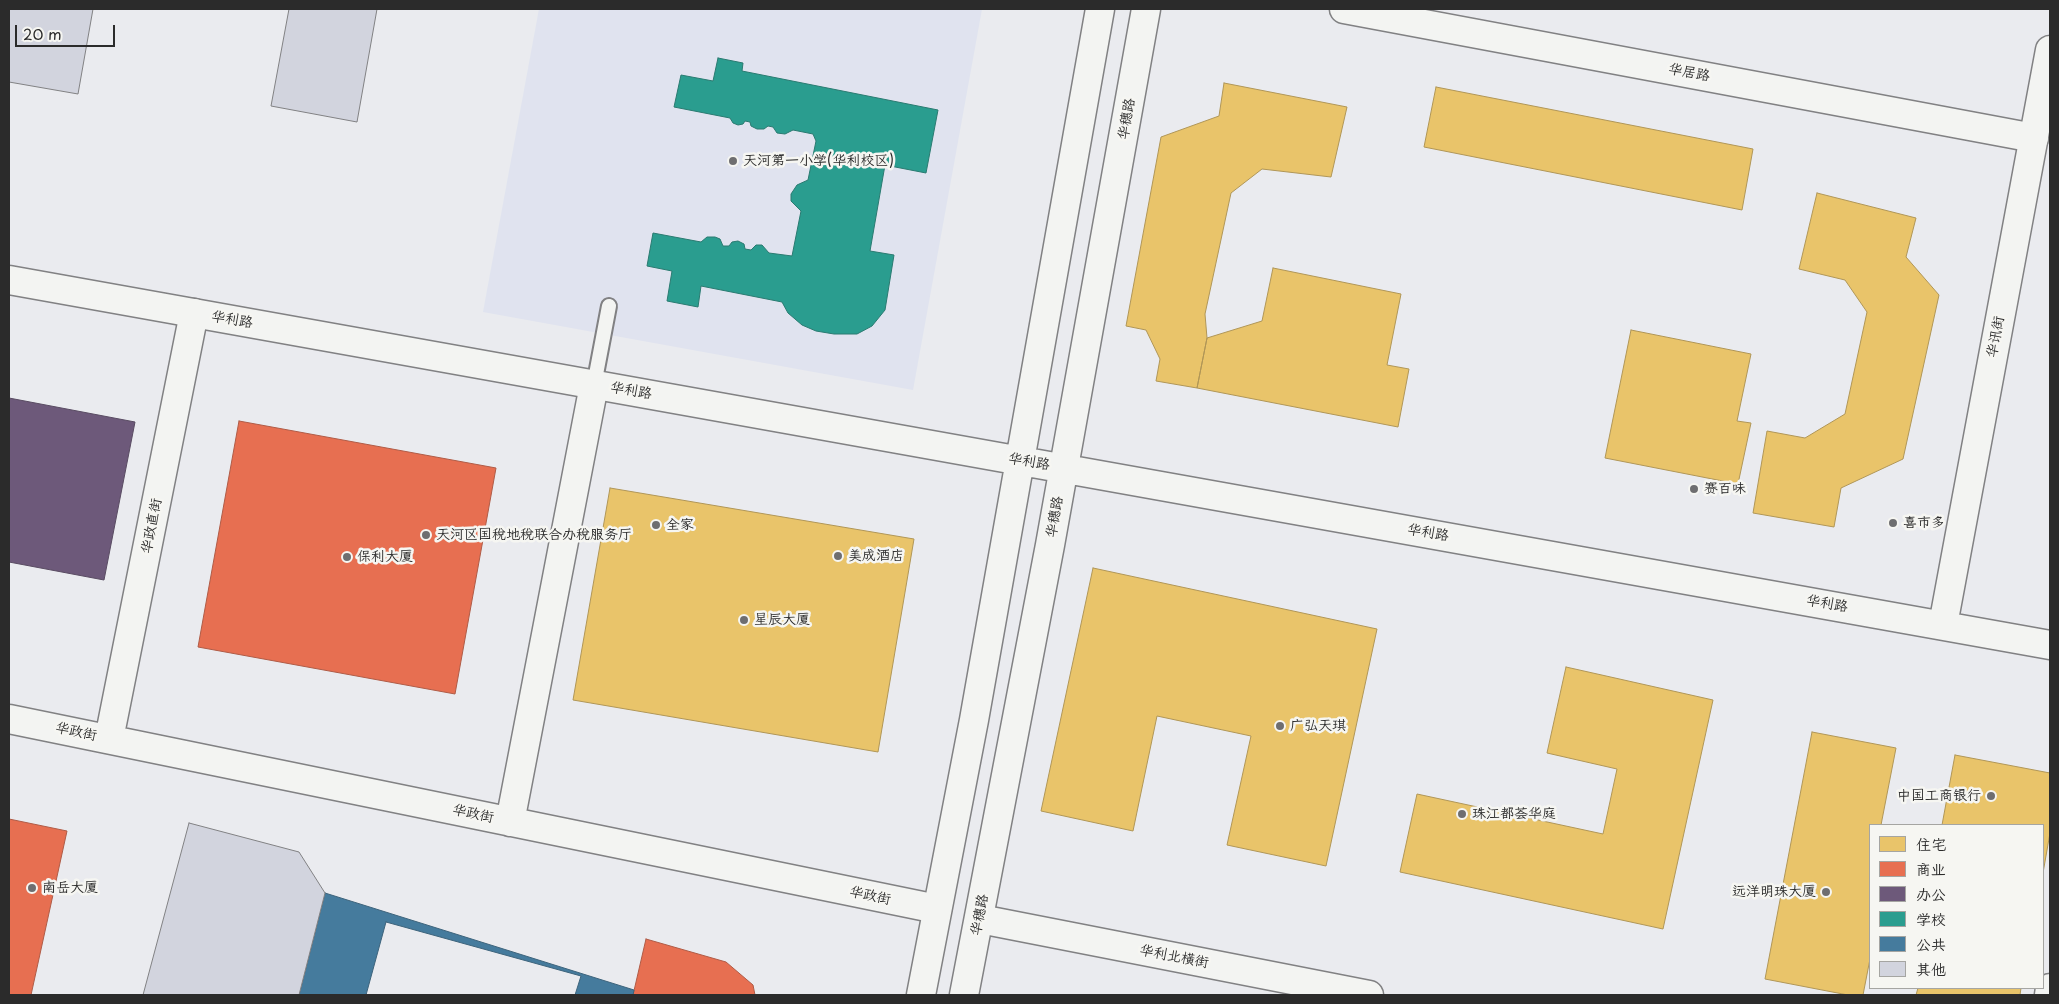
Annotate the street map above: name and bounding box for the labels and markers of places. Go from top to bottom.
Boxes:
place label: 天河第一小学(华利校区) [743,153,894,169]
marker: 天河第一小学(华利校区) [727,155,739,167]
place label: 赛百味 [1704,481,1746,497]
marker: 赛百味 [1688,483,1700,495]
place label: 喜市多 [1903,515,1945,531]
place label: 全家 [666,517,694,533]
marker: 喜市多 [1887,517,1899,529]
marker: 全家 [650,519,662,531]
place label: 天河区国税地税联合办税服务厅 [436,527,632,543]
marker: 天河区国税地税联合办税服务厅 [420,529,432,541]
place label: 美成酒店 [848,548,904,564]
place label: 保利大厦 [357,549,413,565]
marker: 美成酒店 [832,550,844,562]
marker: 保利大厦 [341,551,353,563]
place label: 星辰大厦 [754,612,810,628]
marker: 星辰大厦 [738,614,750,626]
place label: 广弘天琪 [1290,718,1346,734]
marker: 广弘天琪 [1274,720,1286,732]
place label: 中国工商银行 [1897,788,1981,804]
marker: 中国工商银行 [1985,790,1997,802]
place label: 珠江都荟华庭 [1472,806,1556,822]
marker: 珠江都荟华庭 [1456,808,1468,820]
place label: 南岳大厦 [42,880,98,896]
marker: 南岳大厦 [26,882,38,894]
place label: 远洋明珠大厦 [1732,884,1816,900]
marker: 远洋明珠大厦 [1820,886,1832,898]

